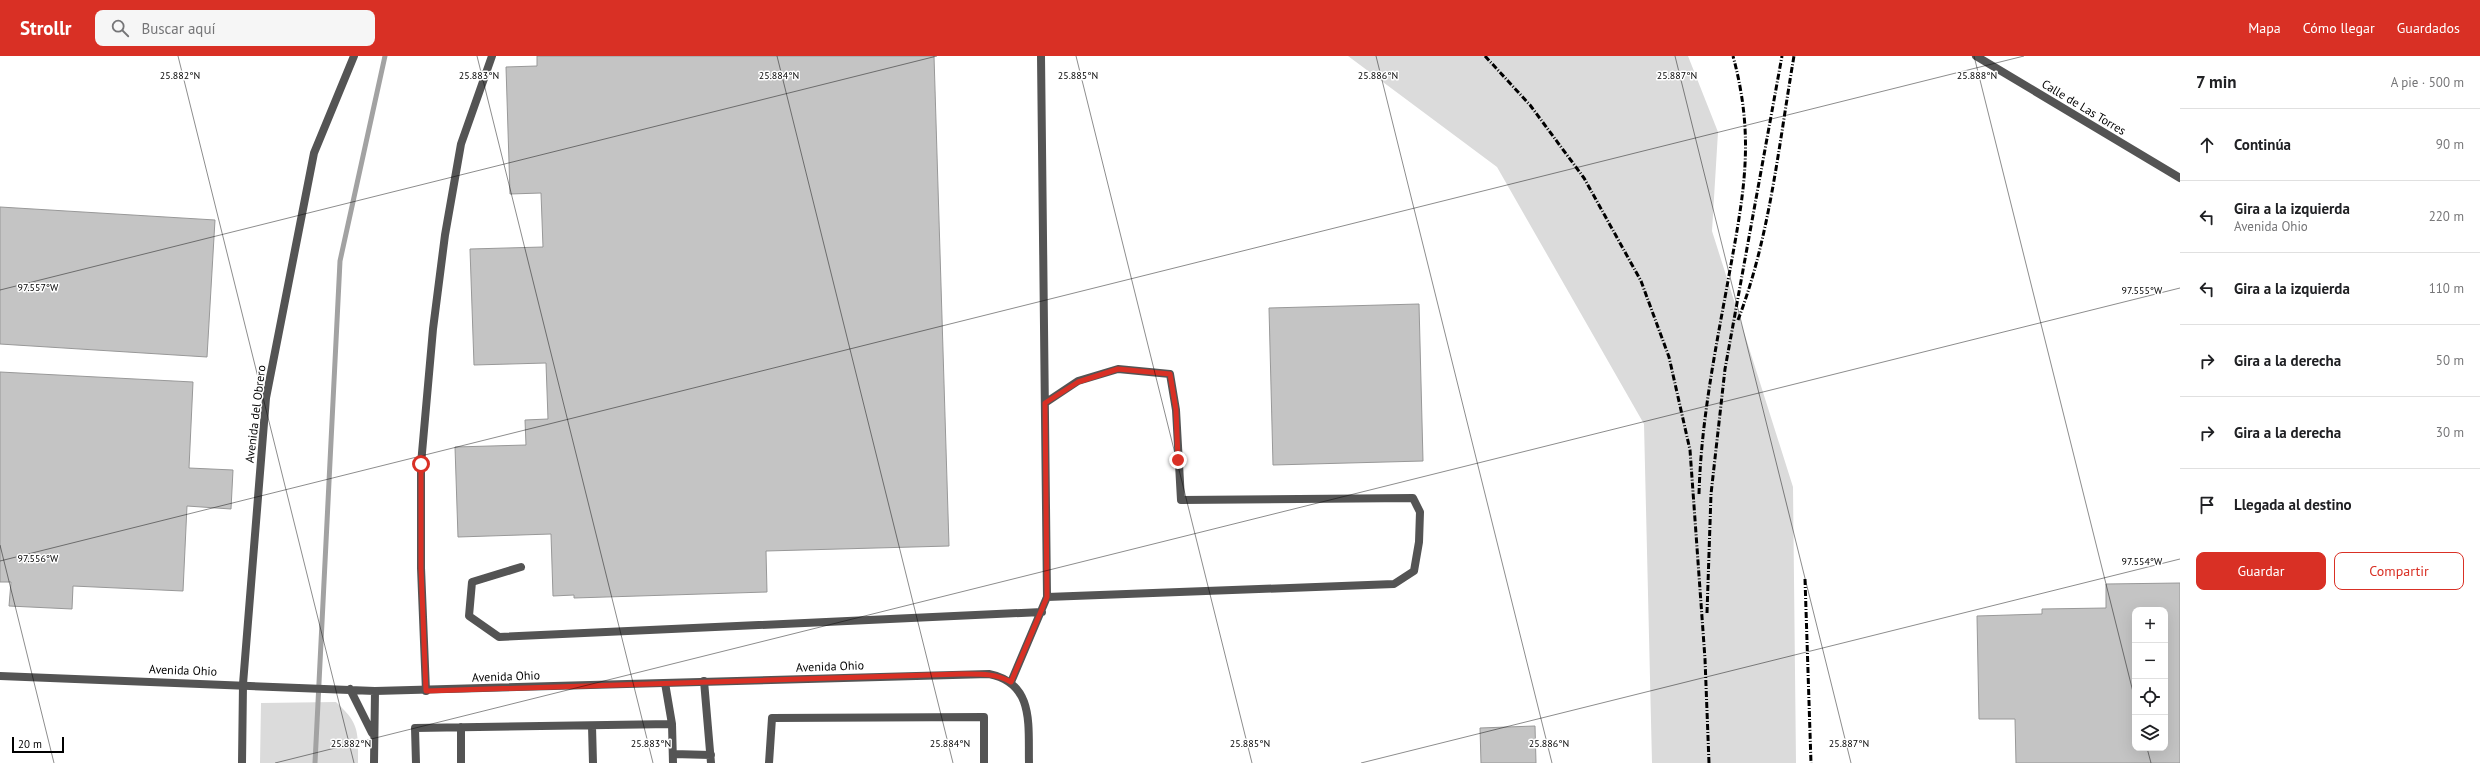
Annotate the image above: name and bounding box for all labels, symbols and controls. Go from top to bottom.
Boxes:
search box [95,10,375,46]
text: Strollr [20,16,71,40]
icon: search [109,17,131,39]
text: Buscar aquí [141,19,216,38]
text: Mapa [2248,19,2281,37]
text: Cómo llegar [2303,19,2375,37]
text: Guardados [2397,19,2460,37]
text: 25.882°N [160,69,200,82]
text: 25.883°N [459,69,499,82]
text: 25.884°N [759,69,799,82]
text: 25.885°N [1058,69,1098,82]
text: 25.886°N [1358,69,1398,82]
text: 25.887°N [1657,69,1697,82]
text: 25.888°N [1957,69,1997,82]
text: 7 min [2196,71,2237,93]
text: A pie · 500 m [2391,74,2464,91]
street label: Calle de Las Torres [2039,76,2129,138]
icon: ahead [2196,134,2218,156]
text: Continúa [2234,135,2291,154]
text: 90 m [2436,136,2464,153]
text: Gira a la izquierda [2234,199,2350,218]
icon: left [2196,206,2218,228]
text: 220 m [2429,208,2464,225]
text: Avenida Ohio [2234,218,2308,235]
icon: left [2196,278,2218,300]
text: Gira a la izquierda [2234,279,2350,298]
text: 110 m [2429,280,2464,297]
text: 97.557°W [18,281,59,294]
text: 97.555°W [2122,284,2163,297]
icon: right [2196,350,2218,372]
text: Gira a la derecha [2234,351,2341,370]
text: 50 m [2436,352,2464,369]
street label: Avenida del Obrero [242,364,268,464]
icon: right [2196,422,2218,444]
text: Gira a la derecha [2234,423,2341,442]
text: 30 m [2436,424,2464,441]
route end [1169,451,1187,469]
route start [412,455,430,473]
icon: arrive [2196,494,2218,516]
text: Llegada al destino [2234,495,2352,514]
text: 97.556°W [18,552,59,565]
button: Guardar [2196,552,2326,590]
button: Compartir [2334,552,2464,590]
text: 97.554°W [2122,555,2163,568]
map controls [2132,607,2168,751]
button: + [2132,607,2168,643]
button: − [2132,643,2168,679]
street label: Avenida Ohio [796,657,864,675]
street label: Avenida Ohio [149,661,217,679]
street label: Avenida Ohio [472,667,540,685]
button: locate [2132,679,2168,715]
button: layers [2132,715,2168,751]
scale bar [12,735,64,754]
text: 20 m [18,737,42,751]
text: 25.882°N [331,737,371,750]
text: 25.883°N [631,737,671,750]
text: 25.884°N [930,737,970,750]
text: 25.885°N [1230,737,1270,750]
text: 25.886°N [1529,737,1569,750]
text: 25.887°N [1829,737,1869,750]

